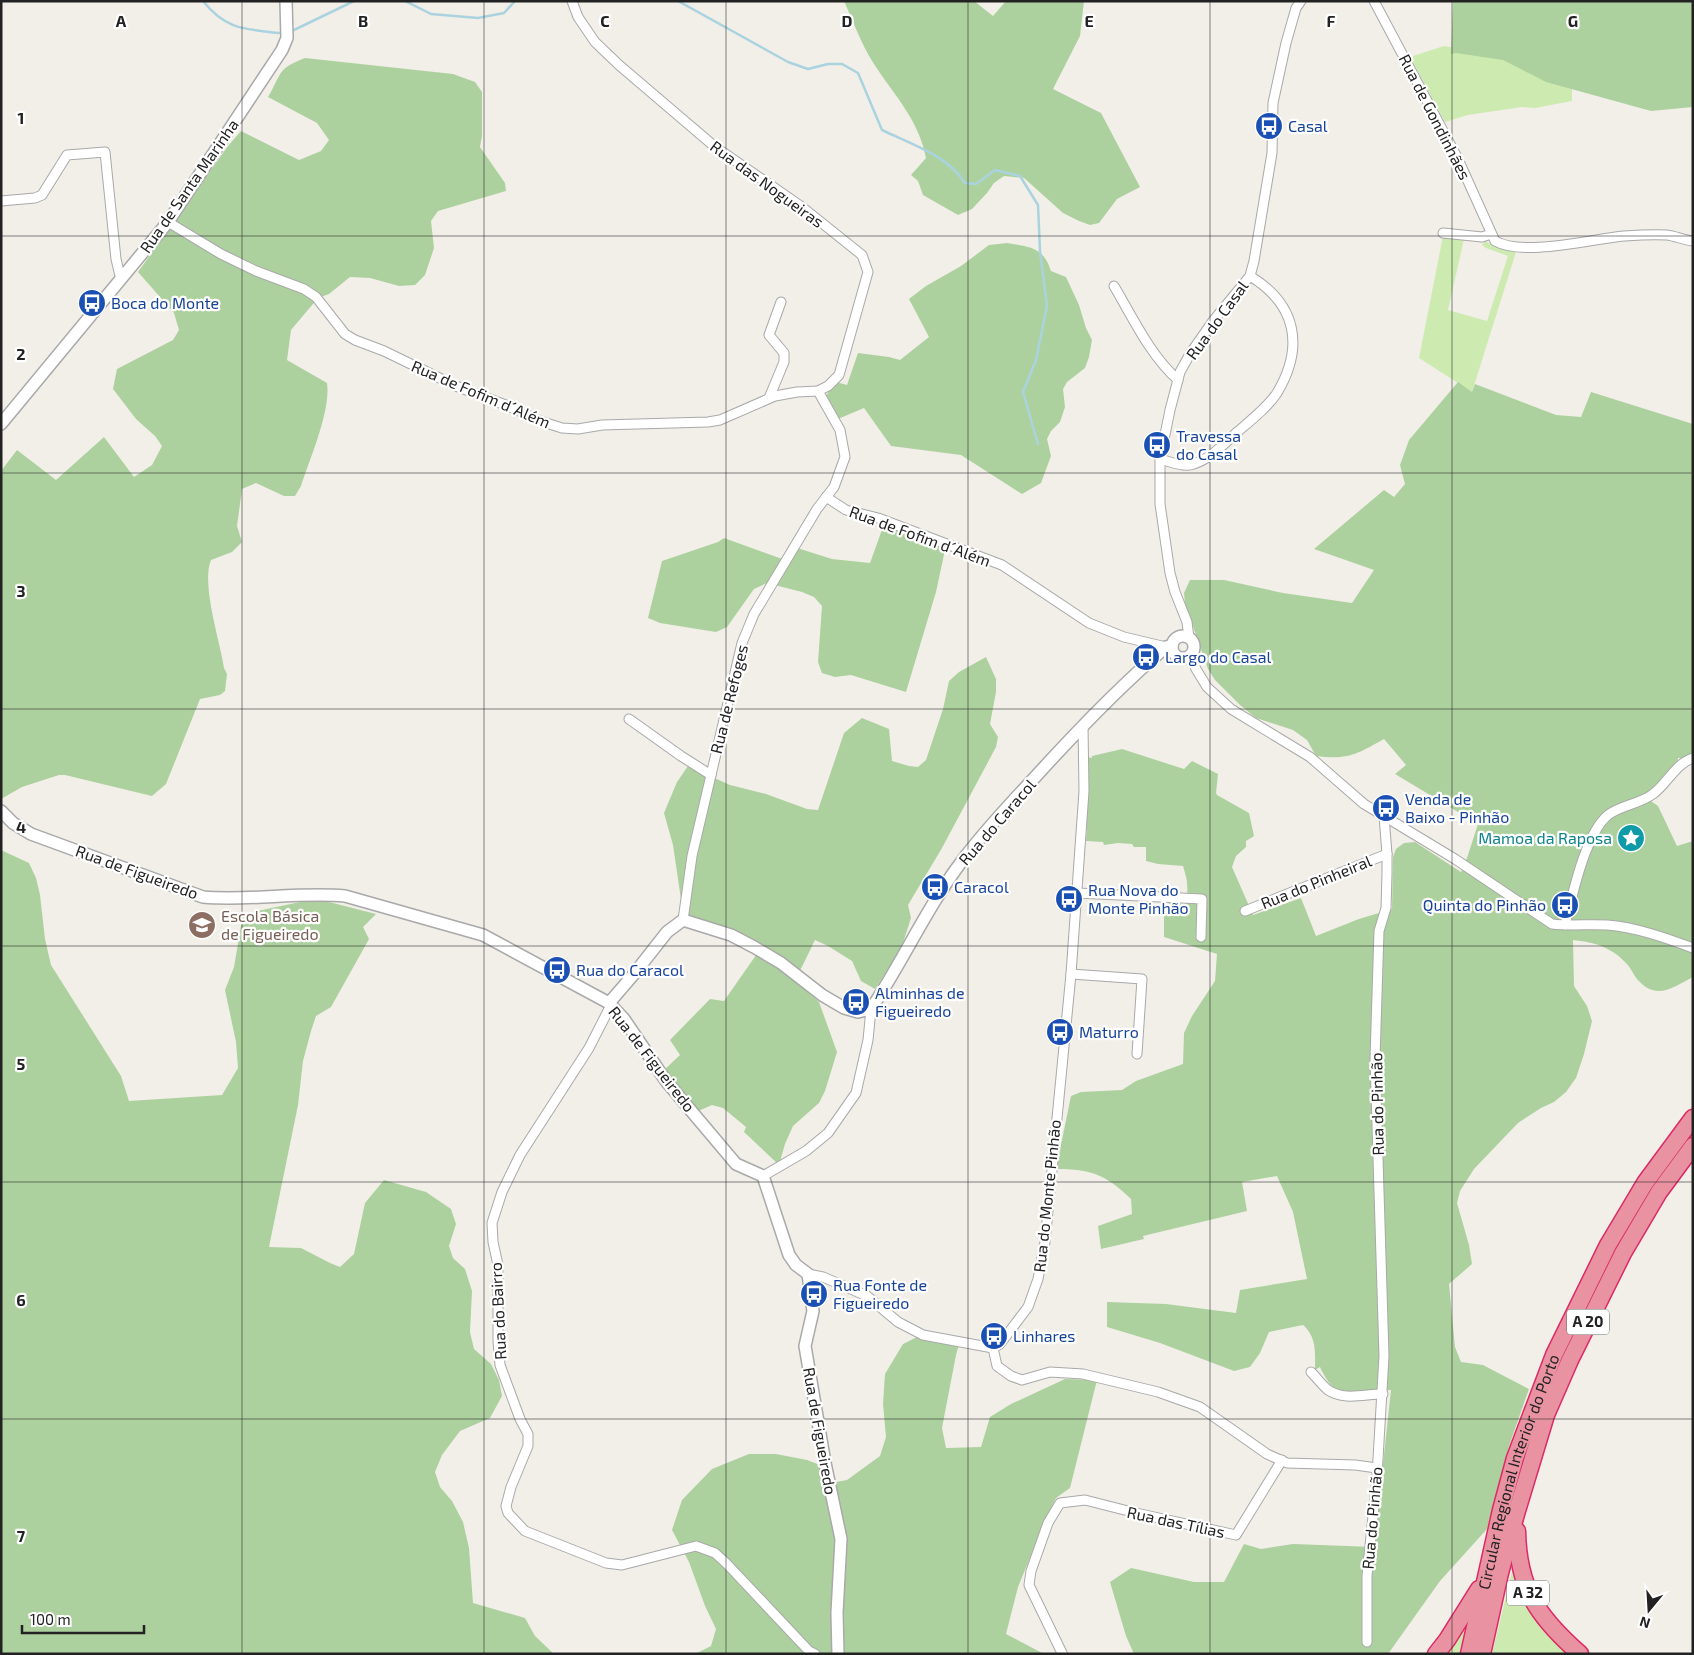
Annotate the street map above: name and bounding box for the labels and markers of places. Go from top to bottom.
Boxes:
bus stop icon: Casal [1254,111,1284,141]
place label: Casal [1288,116,1328,135]
bus stop icon: Boca do Monte [77,288,107,318]
place label: Boca do Monte [111,293,219,312]
place label: Travessa do Casal [1176,426,1241,463]
bus stop icon: Travessa do Casal [1142,430,1172,460]
bus stop icon: Largo do Casal [1131,642,1161,672]
place label: Largo do Casal [1165,647,1272,666]
place label: Venda de Baixo - Pinhão [1405,789,1509,826]
bus stop icon: Venda de Baixo - Pinhão [1371,793,1401,823]
place icon: Mamoa da Raposa [1616,823,1646,853]
place label: Mamoa da Raposa [1478,828,1612,847]
bus stop icon: Caracol [920,872,950,902]
place label: Caracol [954,877,1009,896]
place label: Rua Nova do Monte Pinhão [1088,880,1189,917]
bus stop icon: Rua Nova do Monte Pinhão [1054,884,1084,914]
bus stop icon: Quinta do Pinhão [1550,890,1580,920]
place label: Quinta do Pinhão [1423,895,1546,915]
place label: Escola Básica de Figueiredo [221,906,319,943]
school or university icon: Escola Básica de Figueiredo [187,910,217,940]
bus stop icon: Rua do Caracol [542,955,572,985]
place label: Rua do Caracol [576,960,684,979]
place label: Alminhas de Figueiredo [875,983,965,1020]
bus stop icon: Alminhas de Figueiredo [841,987,871,1017]
bus stop icon: Maturro [1045,1017,1075,1047]
place label: Maturro [1079,1022,1139,1041]
place label: Rua Fonte de Figueiredo [833,1275,927,1312]
bus stop icon: Rua Fonte de Figueiredo [799,1279,829,1309]
bus stop icon: Linhares [979,1321,1009,1351]
place label: Linhares [1013,1326,1076,1345]

